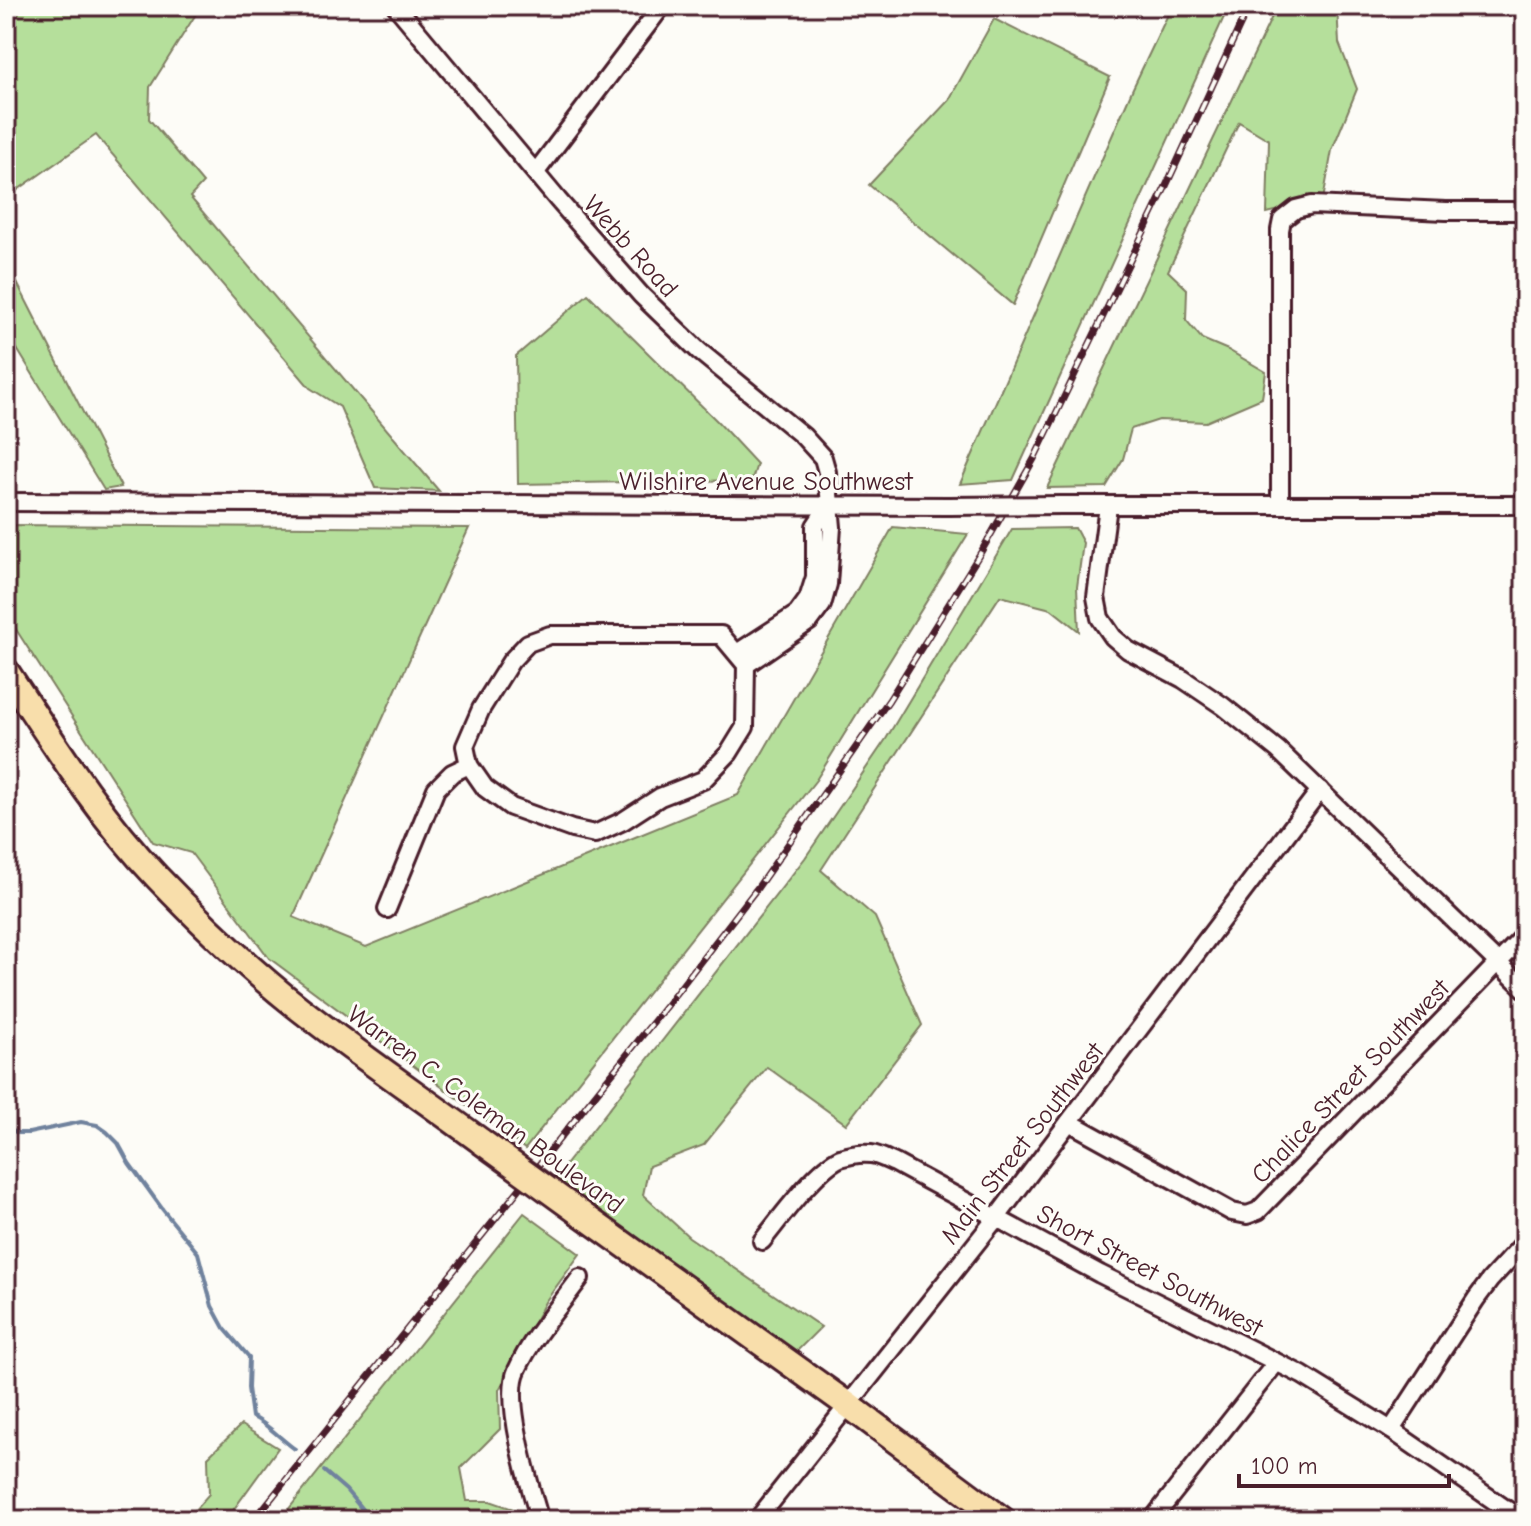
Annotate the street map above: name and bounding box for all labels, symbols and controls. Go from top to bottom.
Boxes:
street label: Webb Road [577,190,684,304]
street label: Wilshire Avenue Southwest [619,467,914,497]
street label: Chalice Street Southwest [1245,972,1457,1190]
street label: Warren C. Coleman Boulevard [341,999,630,1220]
street label: Main Street Southwest [935,1036,1112,1250]
street label: Short Street Southwest [1031,1199,1269,1344]
scale bar [1239,1438,1449,1488]
text: 100 m [1251,1452,1318,1480]

